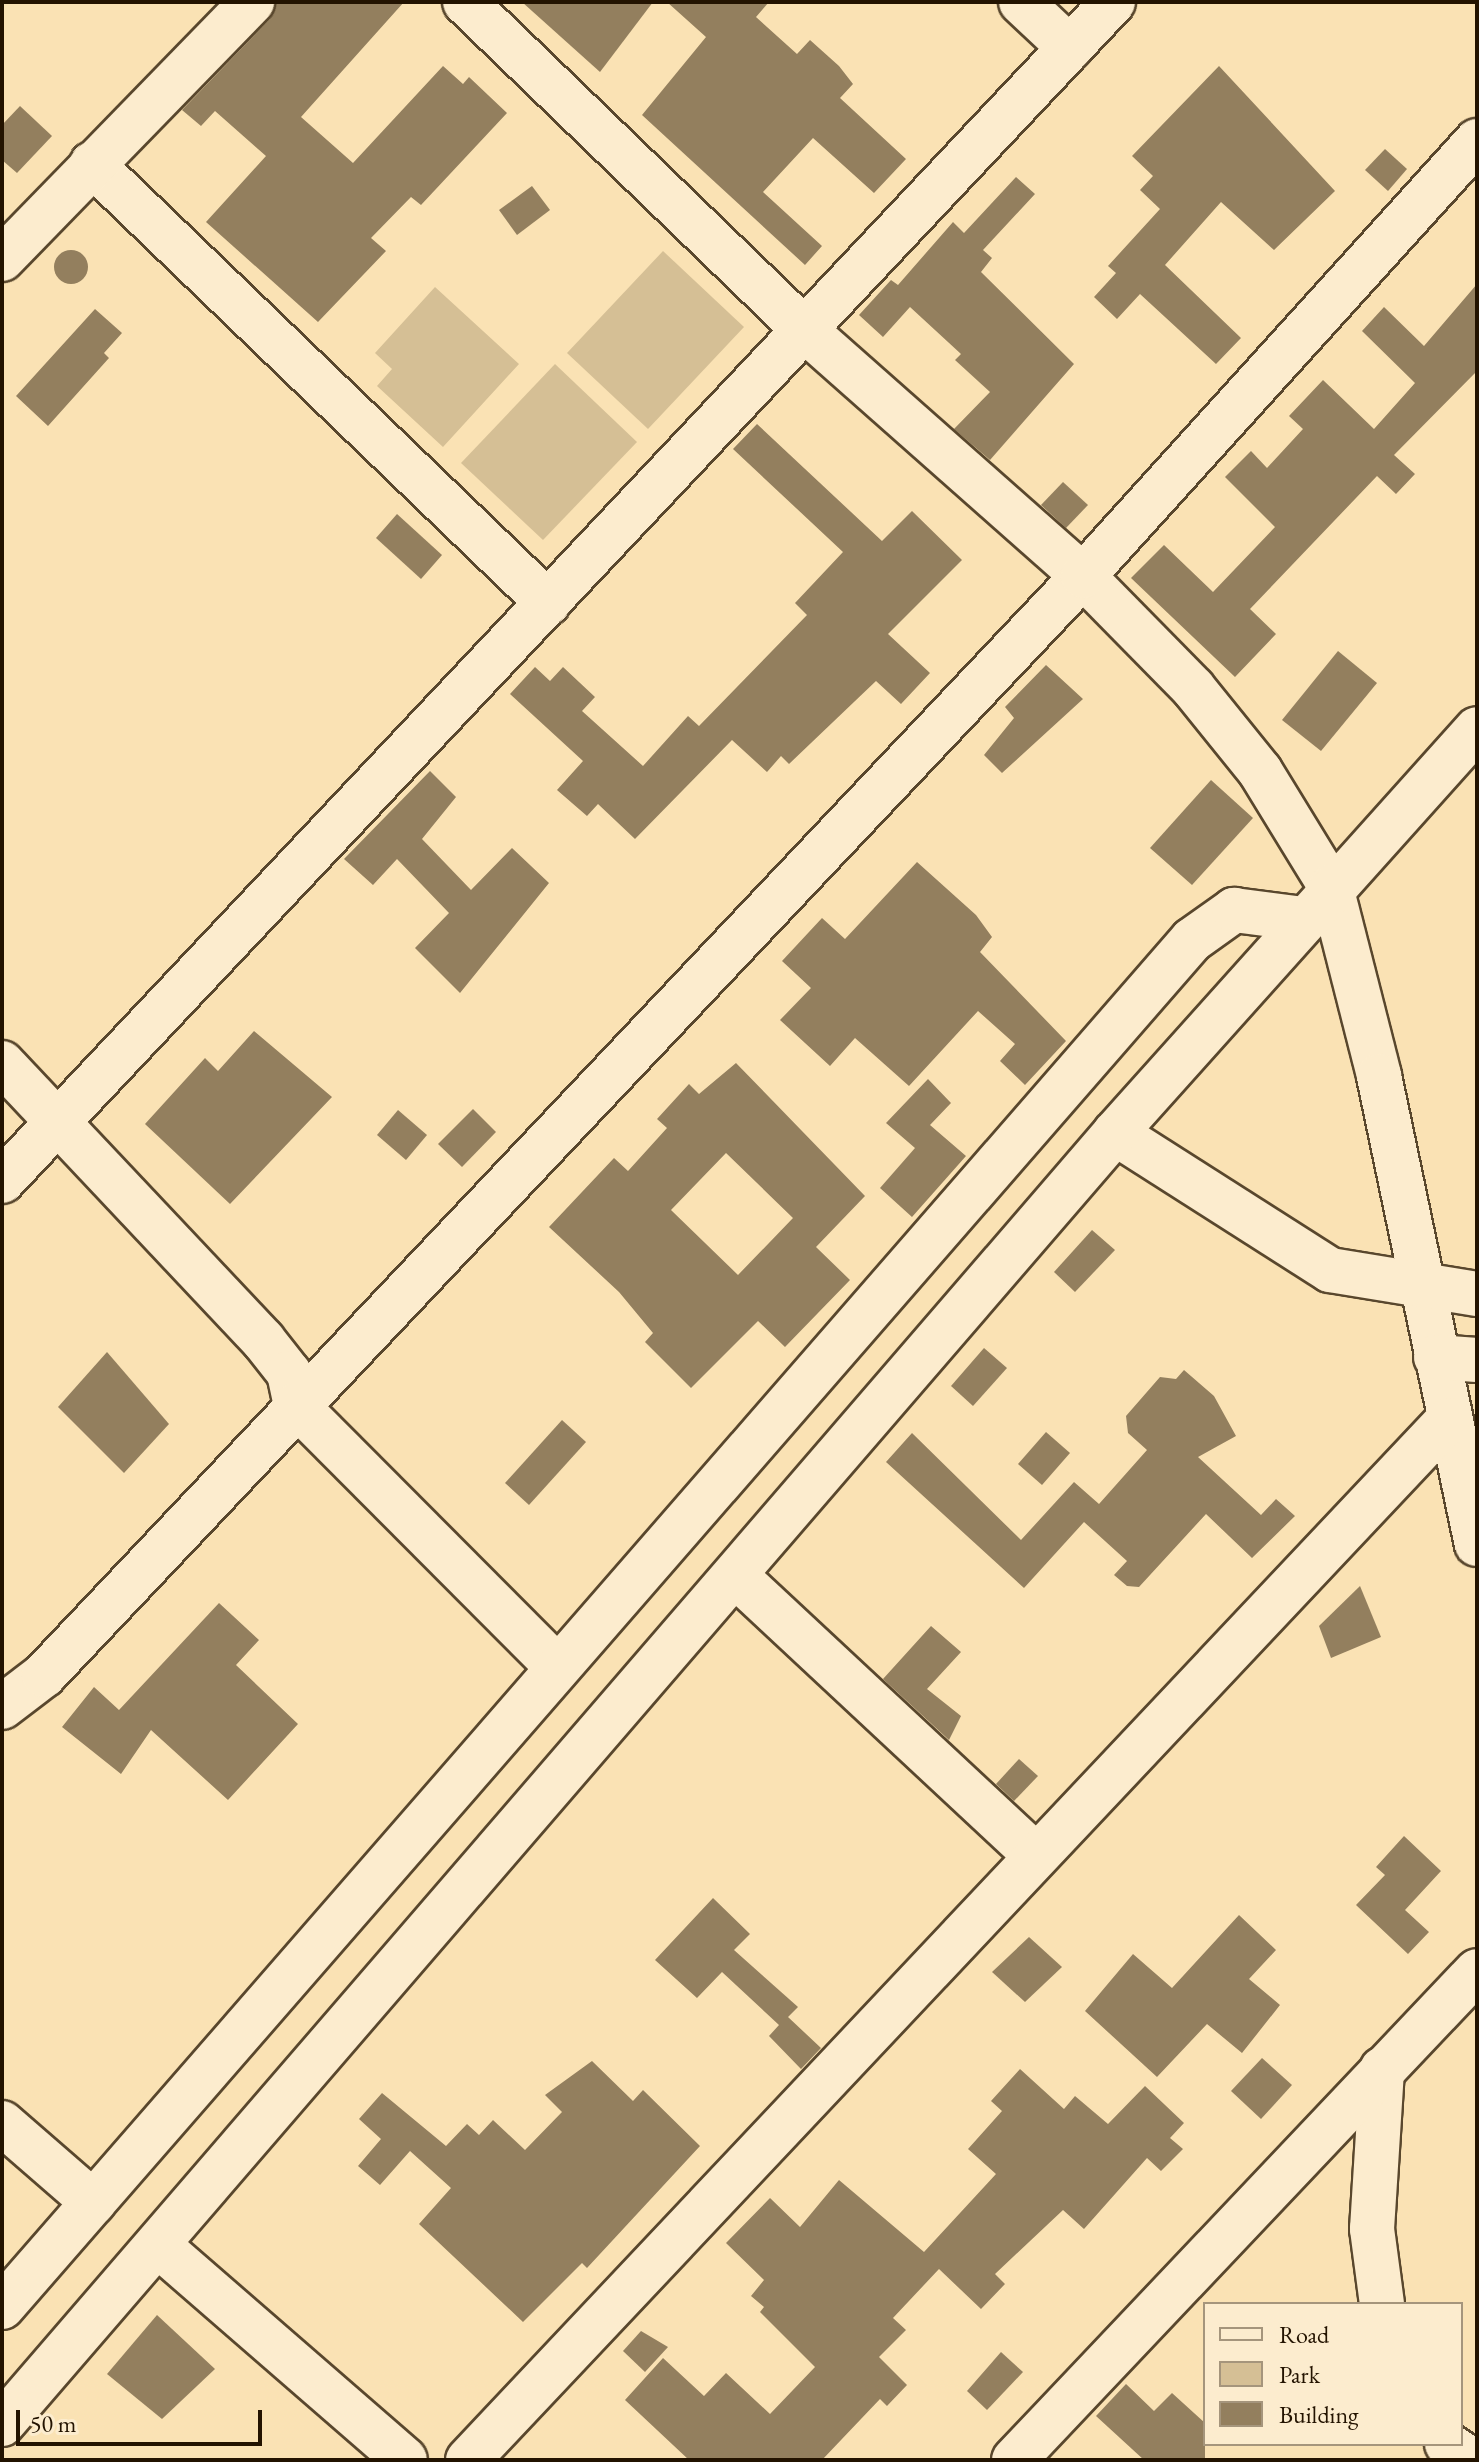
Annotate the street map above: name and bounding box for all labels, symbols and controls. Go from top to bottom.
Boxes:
legend [1203,2302,1463,2446]
text: Road [1279,2319,1329,2350]
text: Park [1279,2359,1320,2390]
scale bar [20,2394,266,2444]
text: Building [1279,2399,1359,2430]
text: 50 m [30,2408,77,2439]

